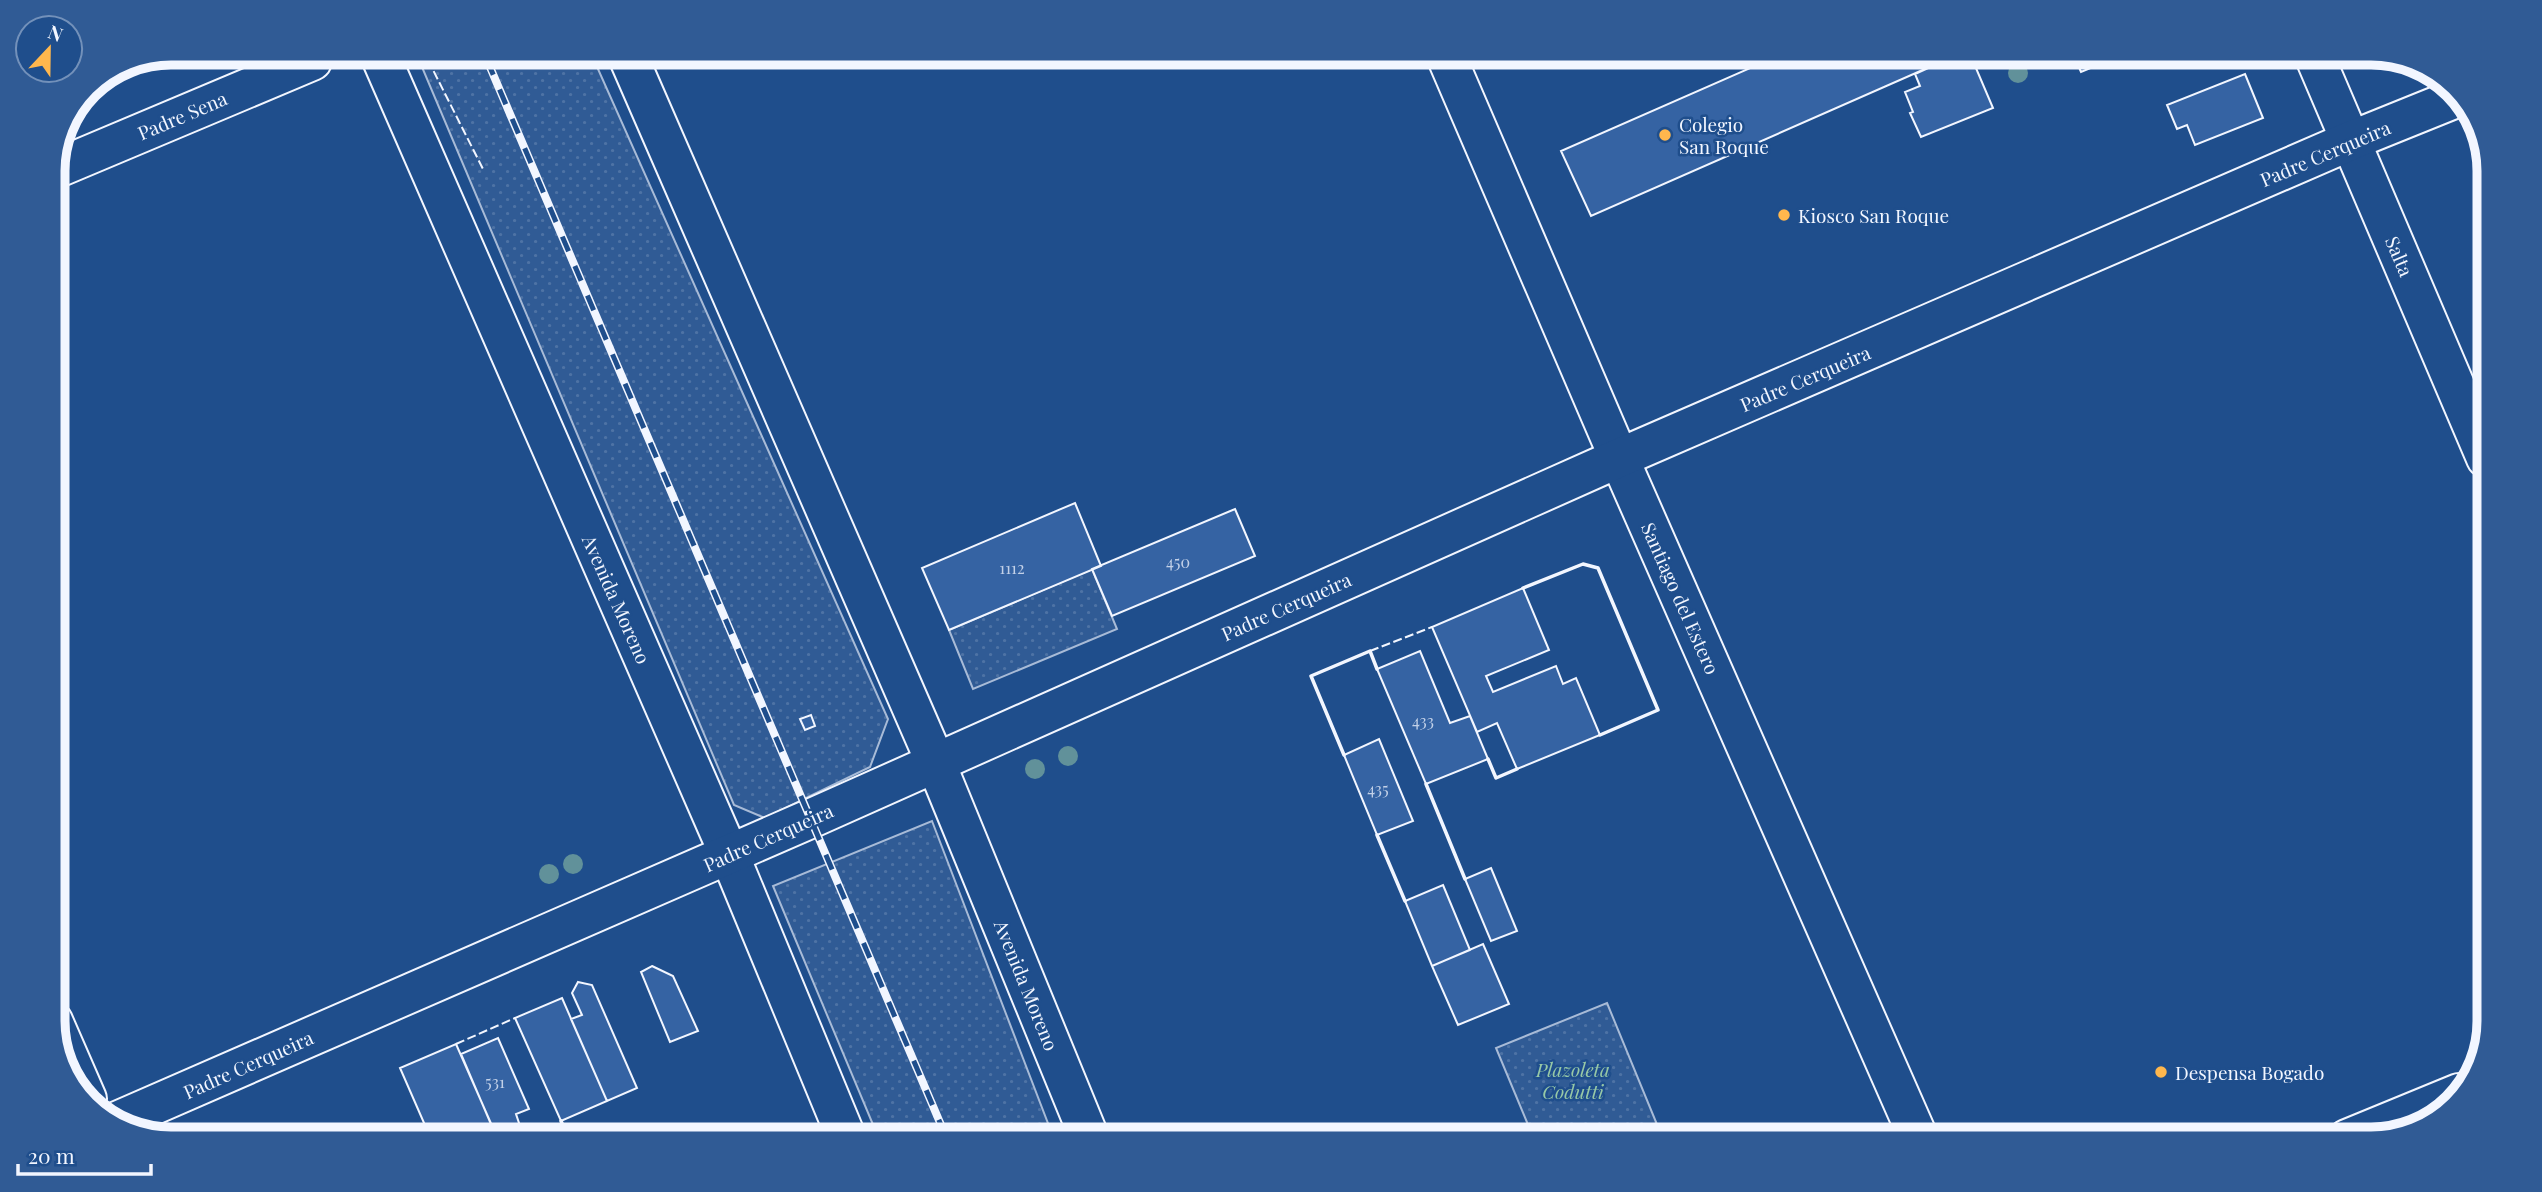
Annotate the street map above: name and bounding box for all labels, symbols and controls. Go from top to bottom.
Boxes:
north arrow [14,14,84,84]
text: N [45,18,67,47]
street label: Padre Sena [133,84,231,145]
place label: Colegio San Roque [1679,111,1769,159]
street label: Padre Cerqueira [2256,114,2395,192]
marker: Colegio San Roque [1657,127,1673,143]
place label: Kiosco San Roque [1798,202,1949,228]
marker: Kiosco San Roque [1776,207,1792,223]
street label: Salta [2380,232,2420,281]
street label: Padre Cerqueira [1736,339,1875,417]
street label: Santiago del Estero [1636,518,1726,678]
street label: Avenida Moreno [577,529,657,668]
house number: 450 [1166,551,1190,572]
house number: 1112 [999,557,1025,578]
street label: Padre Cerqueira [1217,566,1355,646]
house number: 433 [1412,710,1434,731]
house number: 435 [1367,778,1389,799]
street label: Padre Cerqueira [699,797,837,877]
street label: Avenida Moreno [989,915,1065,1054]
street label: Padre Cerqueira [179,1024,317,1104]
park label: Plazoleta Codutti [1535,1056,1610,1104]
place label: Despensa Bogado [2175,1059,2324,1085]
marker: Despensa Bogado [2153,1064,2169,1080]
house number: 531 [485,1071,505,1092]
scale bar [18,1132,150,1176]
text: 20 m [28,1141,75,1169]

